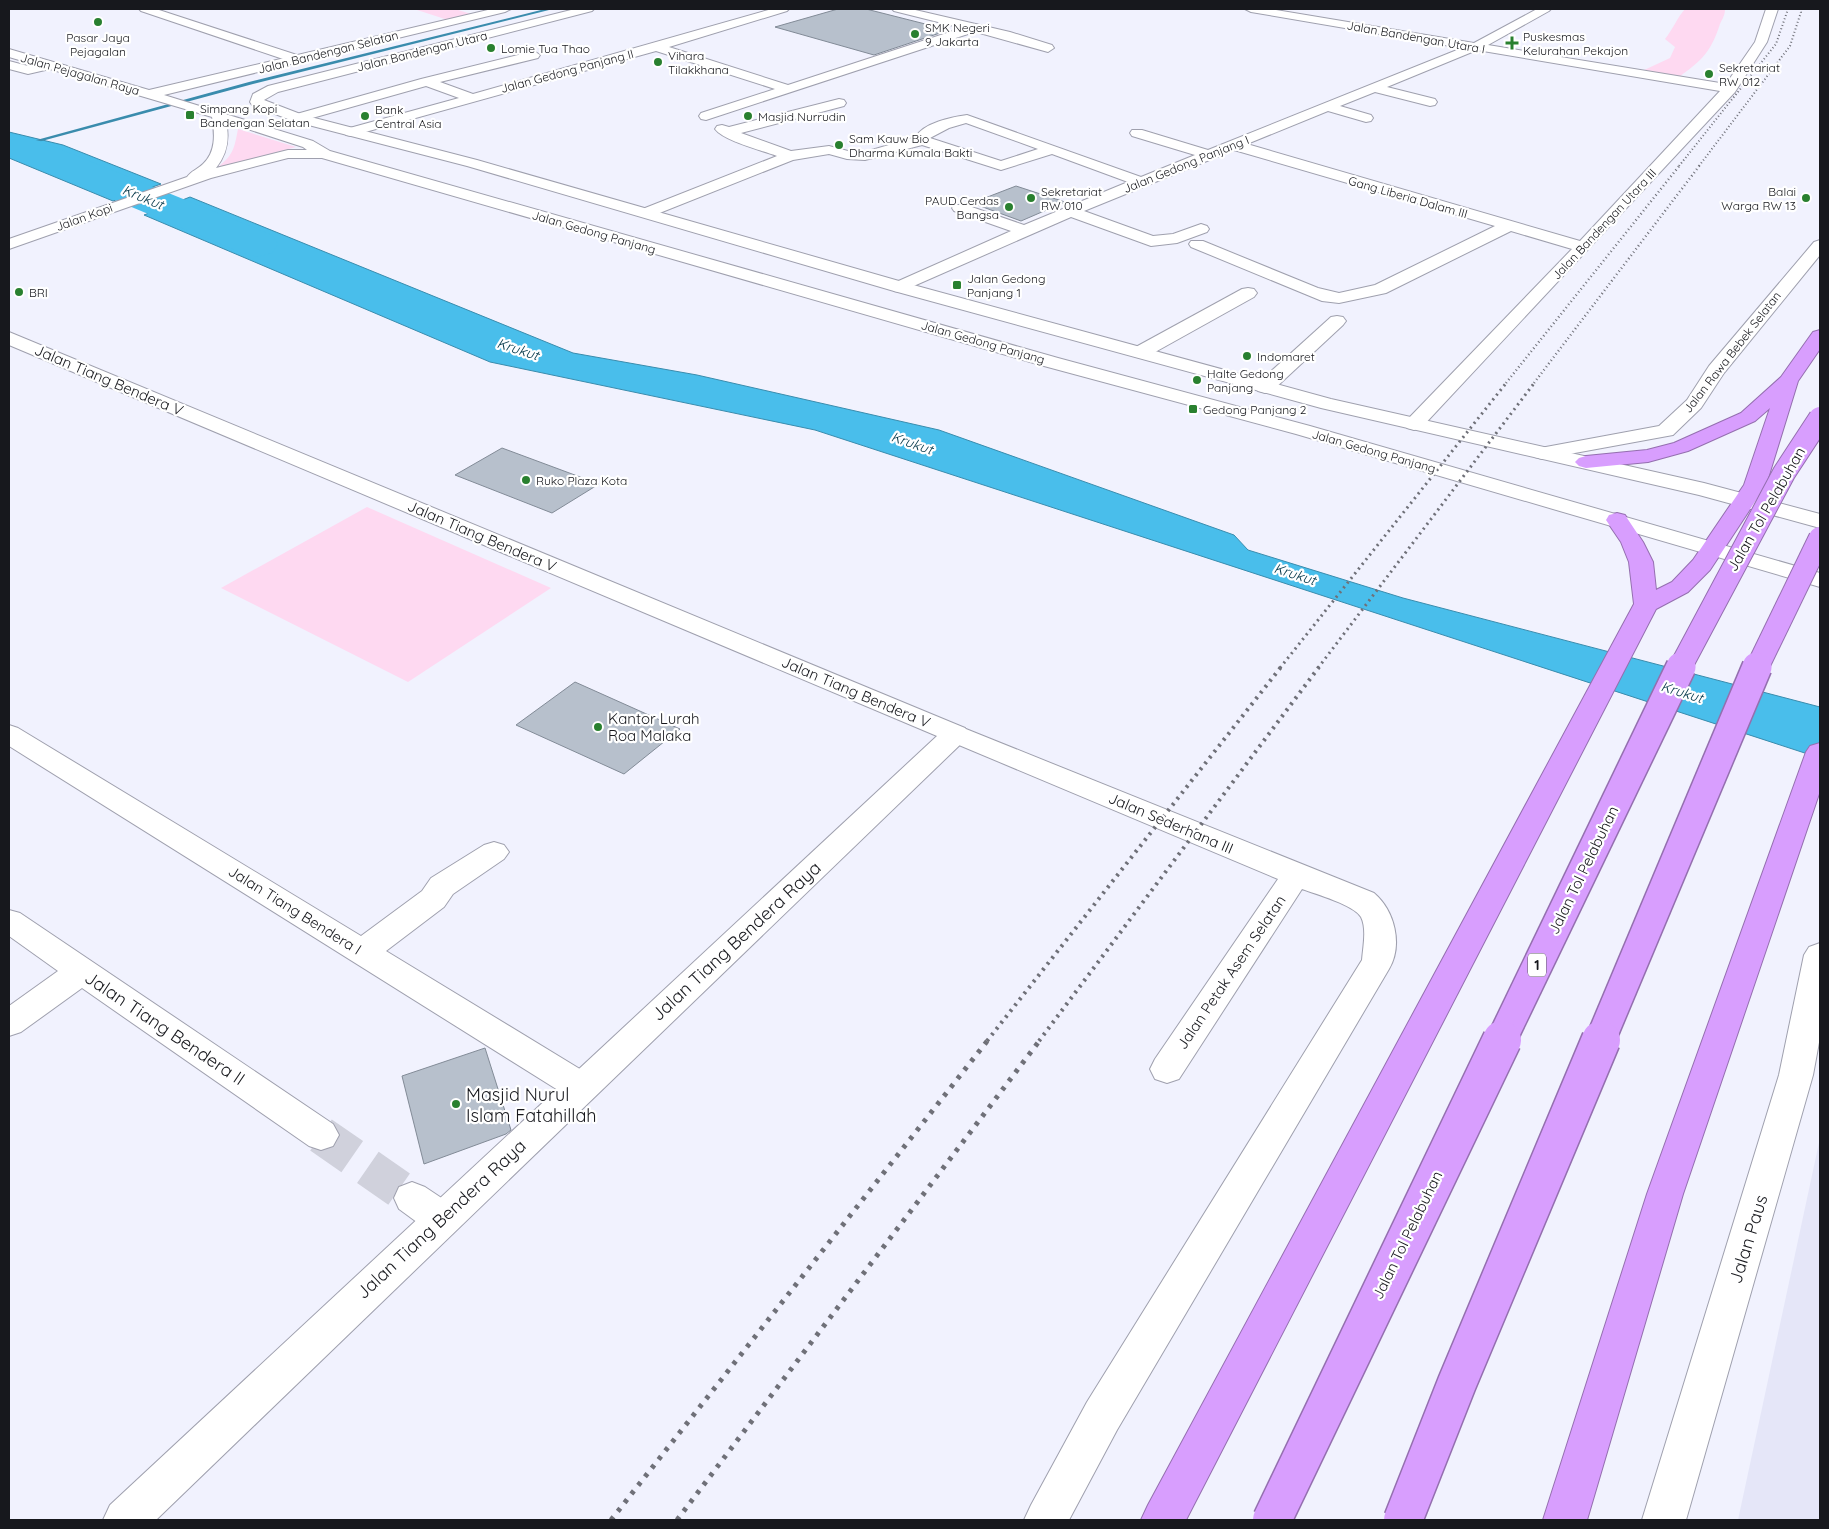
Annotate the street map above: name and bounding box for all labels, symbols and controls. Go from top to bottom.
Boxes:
marker: Pasar Jaya Pejagalan [92,16,104,28]
street label: Jalan Bandengan Utara I [1346,17,1486,57]
place label: SMK Negeri 9 Jakarta [925,20,990,49]
street label: Jalan Bandengan Selatan [256,27,400,77]
street label: Jalan Bandengan Utara [355,28,489,74]
marker: SMK Negeri 9 Jakarta [909,28,921,40]
place label: Puskesmas Kelurahan Pekajon [1523,29,1628,58]
place label: Pasar Jaya Pejagalan [66,30,130,59]
marker: Puskesmas Kelurahan Pekajon [1505,36,1519,50]
place label: Lomie Tua Thao [501,41,590,56]
marker: Lomie Tua Thao [485,42,497,54]
street label: Jalan Gedong Panjang II [499,46,635,96]
place label: Vihara Tilakkhana [668,48,729,77]
street label: Jalan Pejagalan Raya [19,50,141,98]
marker: Vihara Tilakkhana [652,56,664,68]
place label: Sekretariat RW 012 [1719,60,1780,89]
marker: Sekretariat RW 012 [1703,68,1715,80]
place label: Simpang Kopi Bandengan Selatan [200,101,310,130]
place label: Bank Central Asia [375,102,442,131]
marker: Simpang Kopi Bandengan Selatan [184,109,196,121]
place label: Masjid Nurrudin [758,109,846,124]
marker: Bank Central Asia [359,110,371,122]
marker: Masjid Nurrudin [742,110,754,122]
place label: Sam Kauw Bio Dharma Kumala Bakti [849,131,972,160]
street label: Jalan Gedong Panjang I [1121,132,1251,196]
marker: Sam Kauw Bio Dharma Kumala Bakti [833,139,845,151]
street label: Jalan Bandengan Utara III [1549,165,1659,283]
street label: Gang Liberia Dalam III [1347,173,1469,221]
water label: Krukut [120,181,168,214]
place label: Sekretariat RW 010 [1041,184,1102,213]
place label: Balai Warga RW 13 [1721,184,1796,213]
marker: Sekretariat RW 010 [1025,192,1037,204]
marker: Balai Warga RW 13 [1800,192,1812,204]
place label: PAUD Cerdas Bangsa [925,193,999,222]
street label: Jalan Kopi [54,200,114,234]
marker: PAUD Cerdas Bangsa [1003,201,1015,213]
street label: Jalan Gedong Panjang [530,207,658,257]
place label: Jalan Gedong Panjang 1 [967,271,1045,300]
marker: Jalan Gedong Panjang 1 [951,279,963,291]
place label: BRI [29,285,48,300]
marker: BRI [13,286,25,298]
street label: Jalan Rawa Bebek Selatan [1680,288,1784,416]
street label: Jalan Gedong Panjang [919,317,1047,367]
water label: Krukut [495,334,543,365]
street label: Jalan Tiang Bendera V [32,340,186,420]
place label: Indomaret [1257,349,1315,364]
marker: Indomaret [1241,350,1253,362]
place label: Halte Gedong Panjang [1207,366,1284,395]
marker: Halte Gedong Panjang [1191,374,1203,386]
place label: Gedong Panjang 2 [1203,402,1307,417]
marker: Gedong Panjang 2 [1187,403,1199,415]
street label: Jalan Gedong Panjang [1310,426,1438,476]
water label: Krukut [889,428,937,459]
street label: Jalan Tol Pelabuhan [1723,443,1809,575]
place label: Ruko Plaza Kota [536,473,627,488]
marker: Ruko Plaza Kota [520,474,532,486]
street label: Jalan Tiang Bendera V [405,496,559,576]
water label: Krukut [1272,559,1320,590]
street label: Jalan Tiang Bendera V [779,652,933,732]
water label: Krukut [1659,677,1707,708]
place label: Kantor Lurah Roa Malaka [608,709,700,745]
marker: Kantor Lurah Roa Malaka [592,721,604,733]
street label: Jalan Sederhana III [1106,788,1236,858]
street label: Jalan Tol Pelabuhan [1544,803,1622,937]
street label: Jalan Tiang Bendera Raya [646,856,826,1026]
street label: Jalan Tiang Bendera I [225,861,365,959]
street label: Jalan Petak Asem Selatan [1172,891,1290,1053]
road number: 1 [1528,954,1546,976]
street label: Jalan Tiang Bendera II [80,966,250,1090]
place label: Masjid Nurul Islam Fatahillah [466,1083,597,1127]
marker: Masjid Nurul Islam Fatahillah [450,1098,462,1110]
street label: Jalan Tiang Bendera Raya [351,1134,531,1304]
street label: Jalan Tol Pelabuhan [1368,1168,1446,1302]
street label: Jalan Paus [1724,1192,1772,1286]

